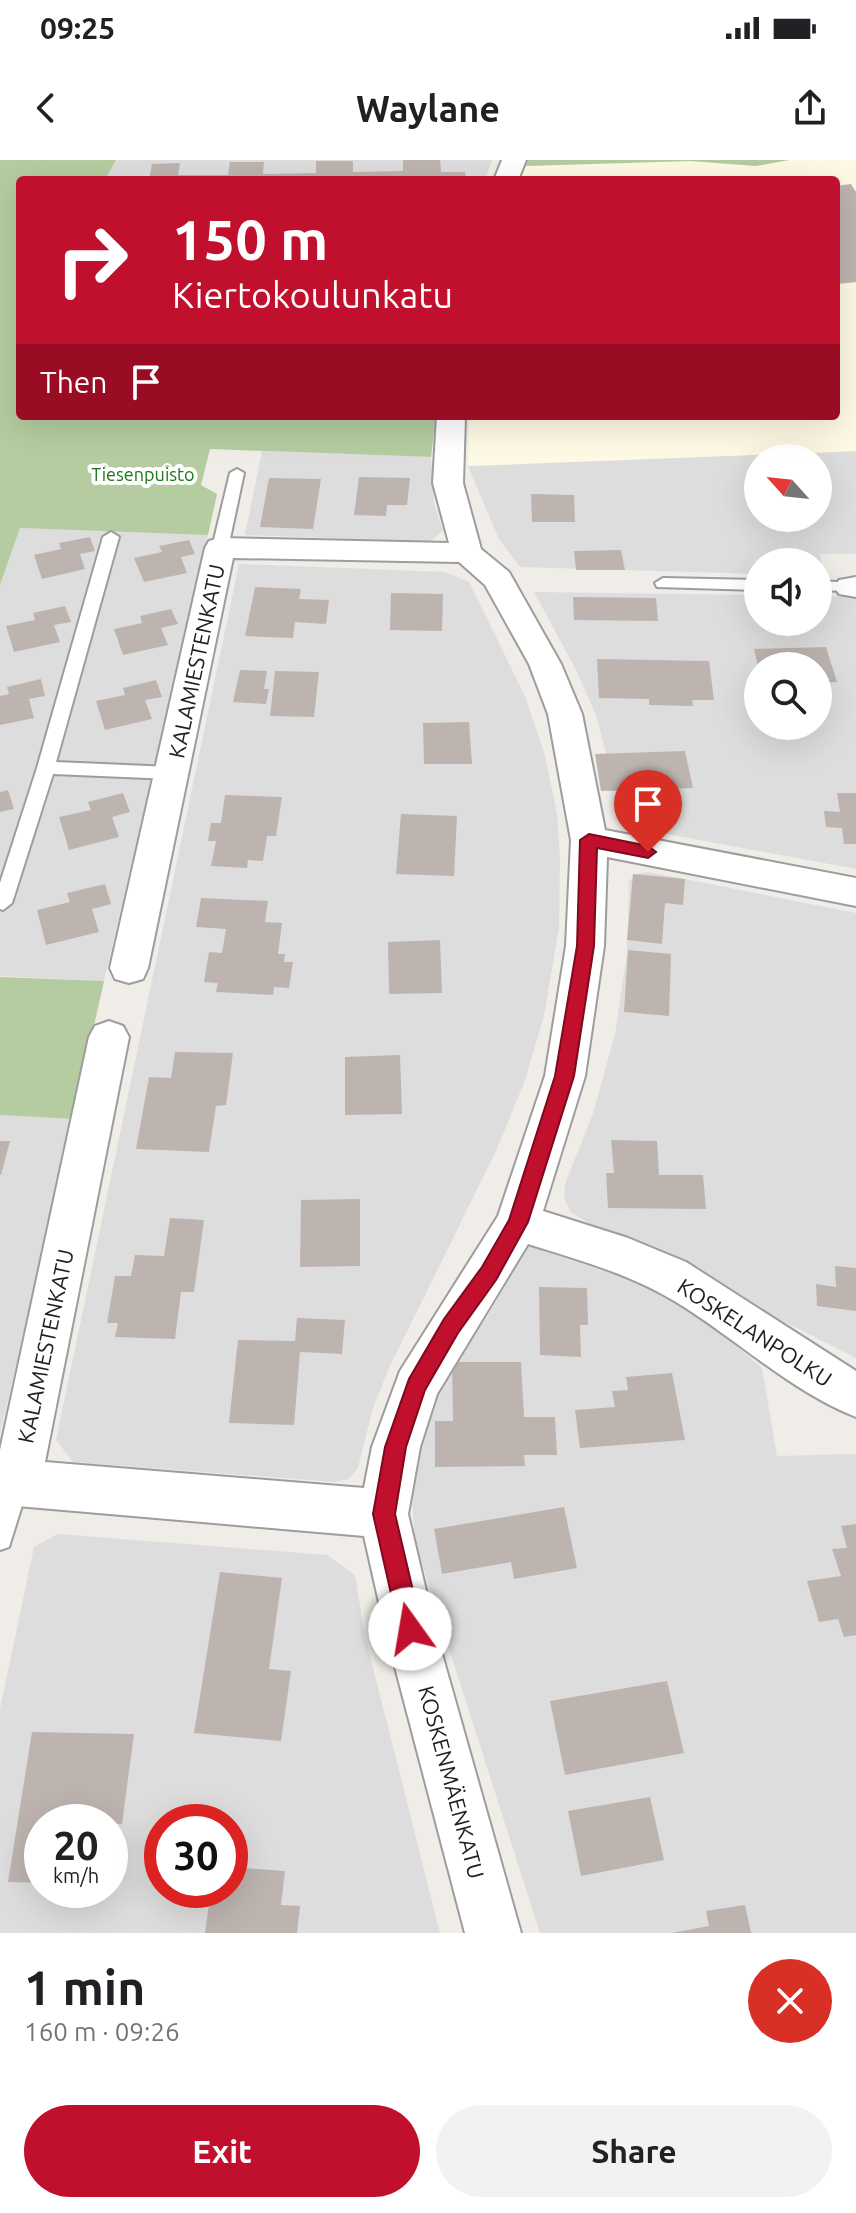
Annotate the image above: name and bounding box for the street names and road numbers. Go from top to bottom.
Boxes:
street label: KALAMIESTENKATU [163,562,229,760]
street label: KALAMIESTENKATU [12,1247,78,1445]
street label: KOSKELANPOLKU [673,1273,837,1391]
street label: KOSKENMÄENKATU [414,1683,490,1881]

